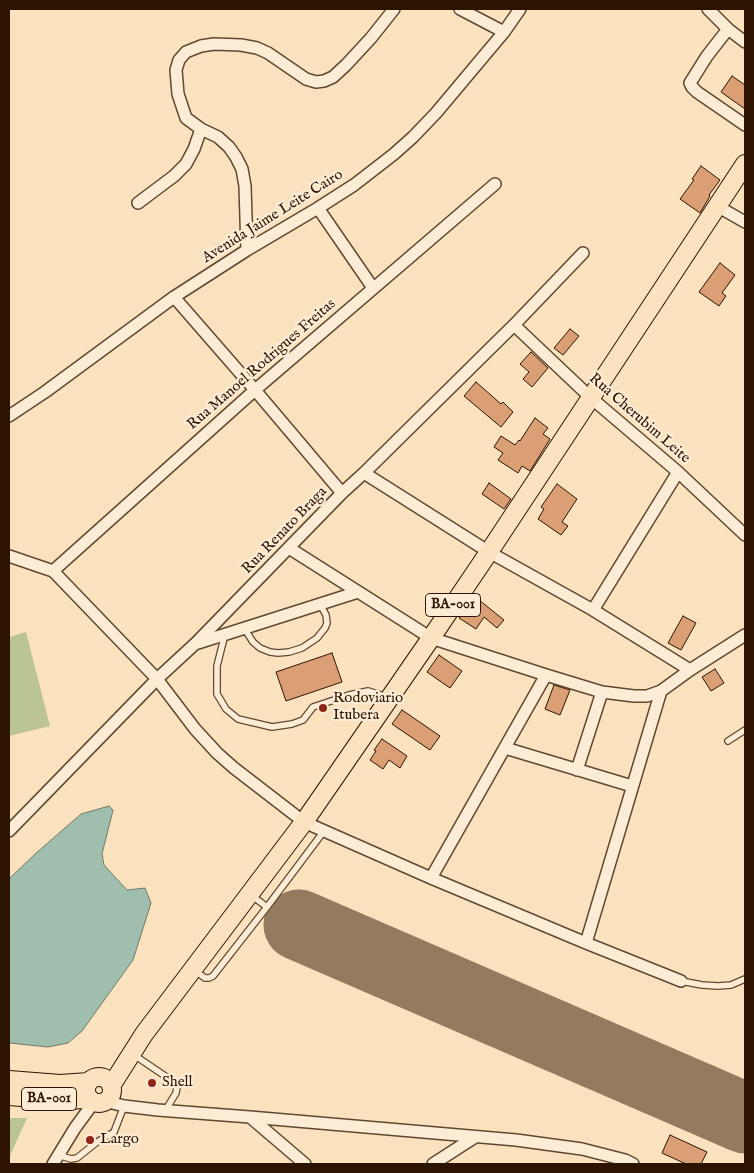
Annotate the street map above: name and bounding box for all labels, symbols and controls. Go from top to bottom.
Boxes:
street label: Avenida Jaime Leite Cairo [199,166,347,268]
street label: Rua Manoel Rodrigues Freitas [184,296,340,434]
street label: Rua Cherubim Leite [585,370,693,468]
street label: Rua Renato Braga [239,484,331,578]
road number: BA-001 [426,594,480,616]
place label: Rodoviario Itubera [333,690,403,725]
marker: Rodoviario Itubera [317,702,329,714]
place label: Shell [162,1074,193,1092]
marker: Shell [146,1077,158,1089]
road number: BA-001 [22,1088,76,1110]
place label: Largo [100,1131,139,1149]
marker: Largo [84,1134,96,1146]

